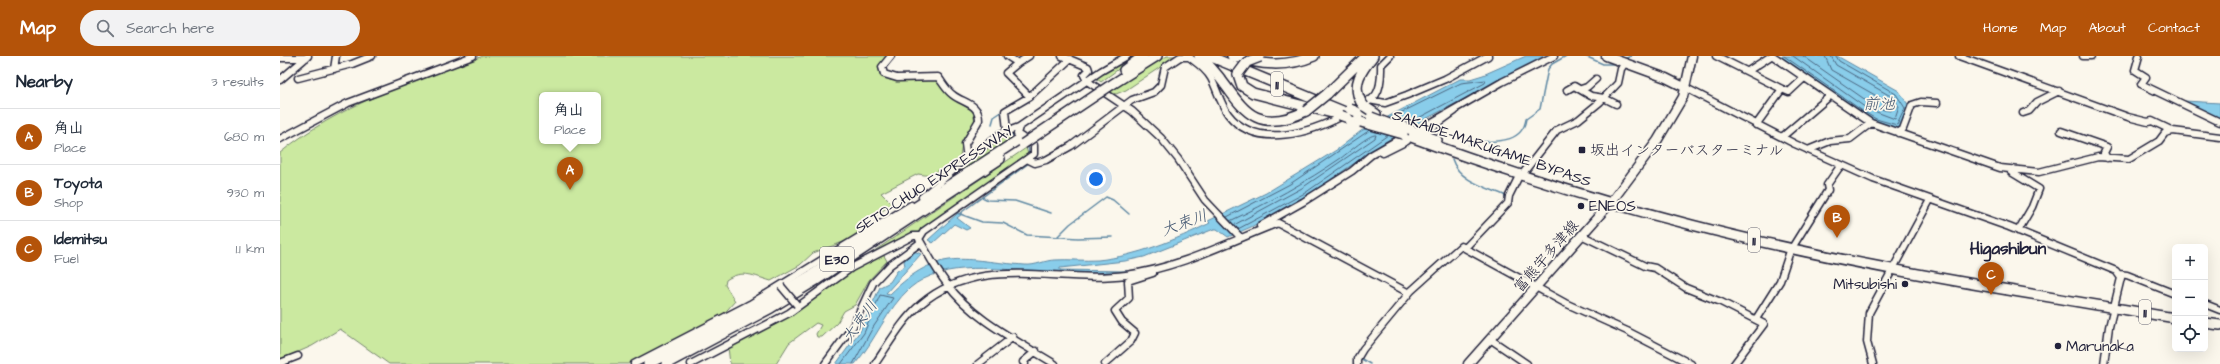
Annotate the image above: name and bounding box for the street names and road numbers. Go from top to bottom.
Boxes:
road number: 11 [1271,72,1283,96]
street label: SAKAIDE-MARUGAME BYPASS [1390,105,1594,193]
street label: SETO-CHUO EXPRESSWAY [851,120,1017,239]
street label: 富熊宇多津線 [1509,215,1584,297]
road number: 11 [1748,228,1760,252]
road number: E30 [820,247,854,271]
road number: 11 [2139,300,2151,324]

